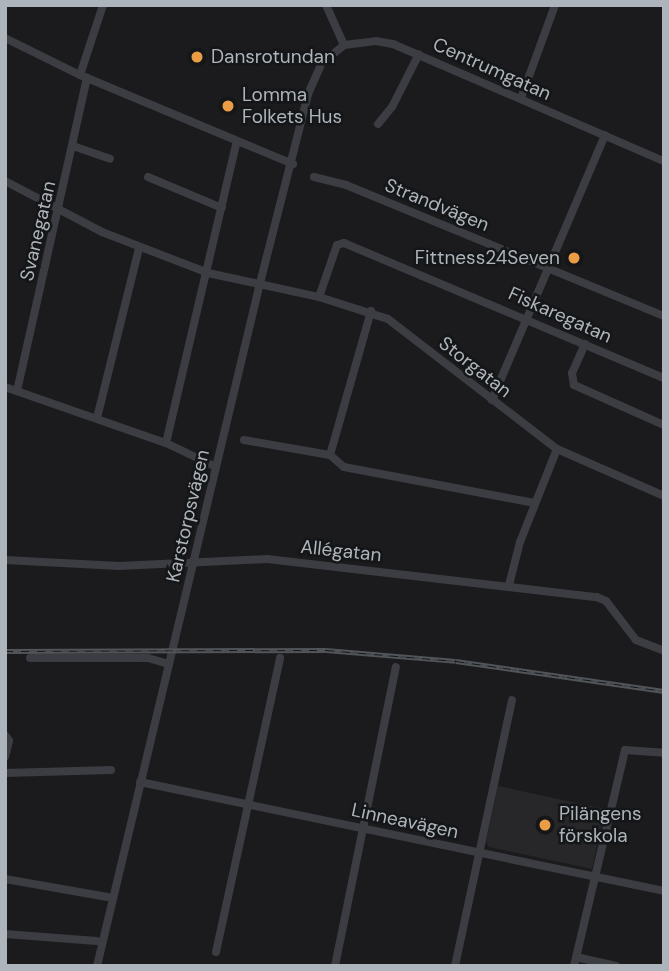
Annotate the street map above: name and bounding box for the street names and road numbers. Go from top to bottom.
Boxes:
street label: Centrumgatan [429,33,555,105]
street label: Strandvägen [382,174,492,236]
street label: Svanegatan [15,179,61,283]
street label: Fiskaregatan [505,282,615,348]
street label: Storgatan [434,332,516,402]
street label: Karstorpsvägen [162,447,214,585]
street label: Allégatan [299,535,383,567]
street label: Linneavägen [349,799,461,843]

